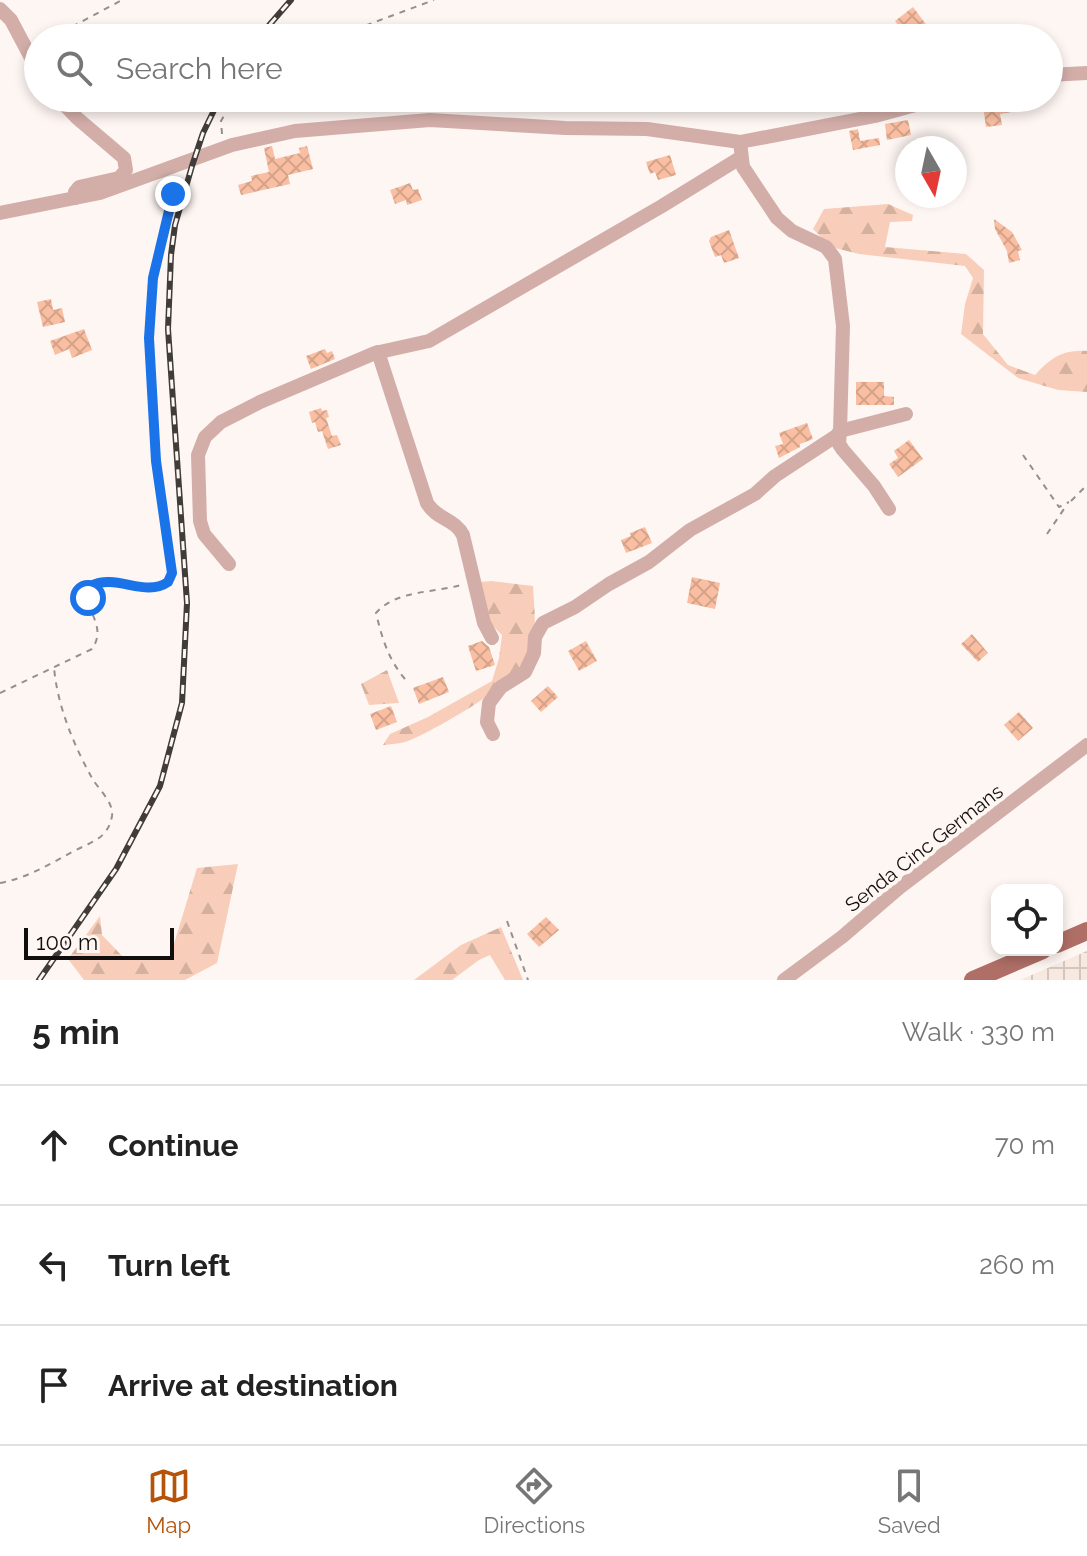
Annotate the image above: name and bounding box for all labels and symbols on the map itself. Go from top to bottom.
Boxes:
north arrow [895,136,967,208]
route end [155,176,191,212]
route start [70,580,106,616]
street label: Senda Cinc Germans [840,779,1008,917]
scale bar [24,924,174,960]

